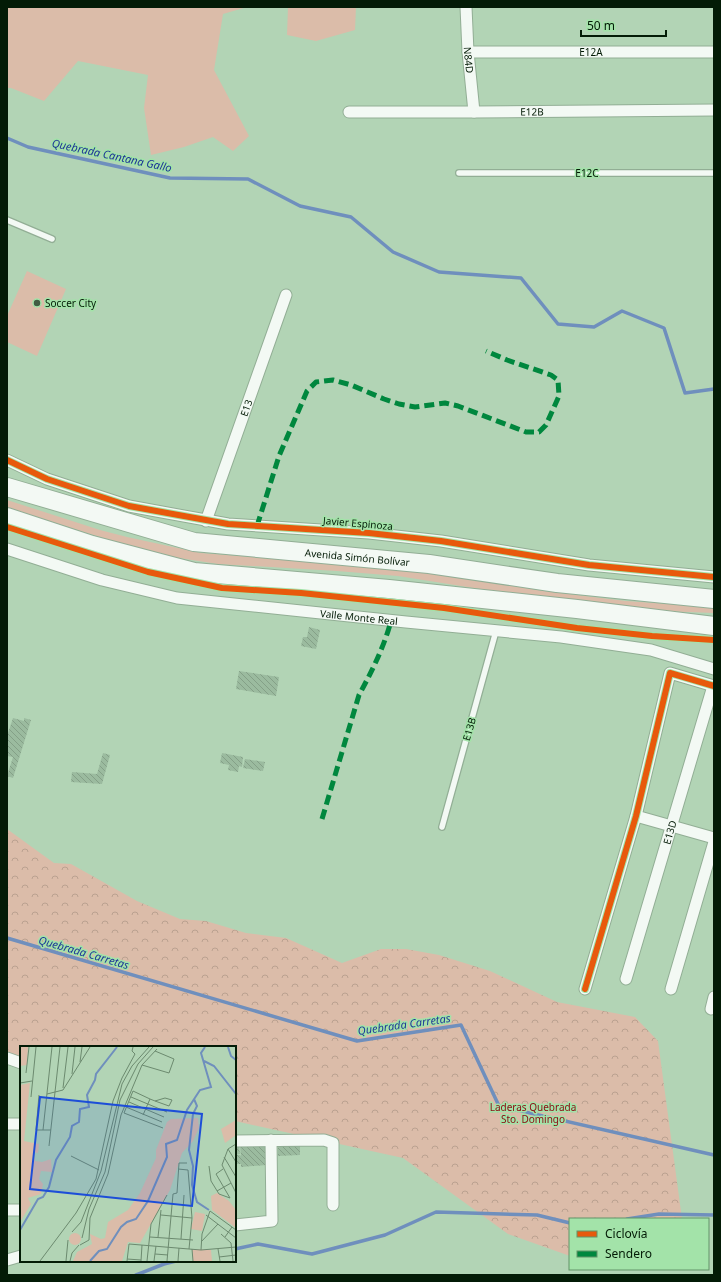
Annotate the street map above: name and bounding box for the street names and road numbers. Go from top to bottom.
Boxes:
street label: E12A [579,45,603,59]
street label: N84D [461,46,477,74]
street label: E12B [520,104,544,119]
street label: E12C [575,166,599,180]
street label: E13 [237,397,256,418]
street label: Javier Espinoza [322,513,393,533]
street label: Avenida Simón Bolívar [304,545,410,569]
street label: Valle Monte Real [319,606,399,628]
street label: E13B [459,716,479,742]
street label: E13D [659,819,680,846]

